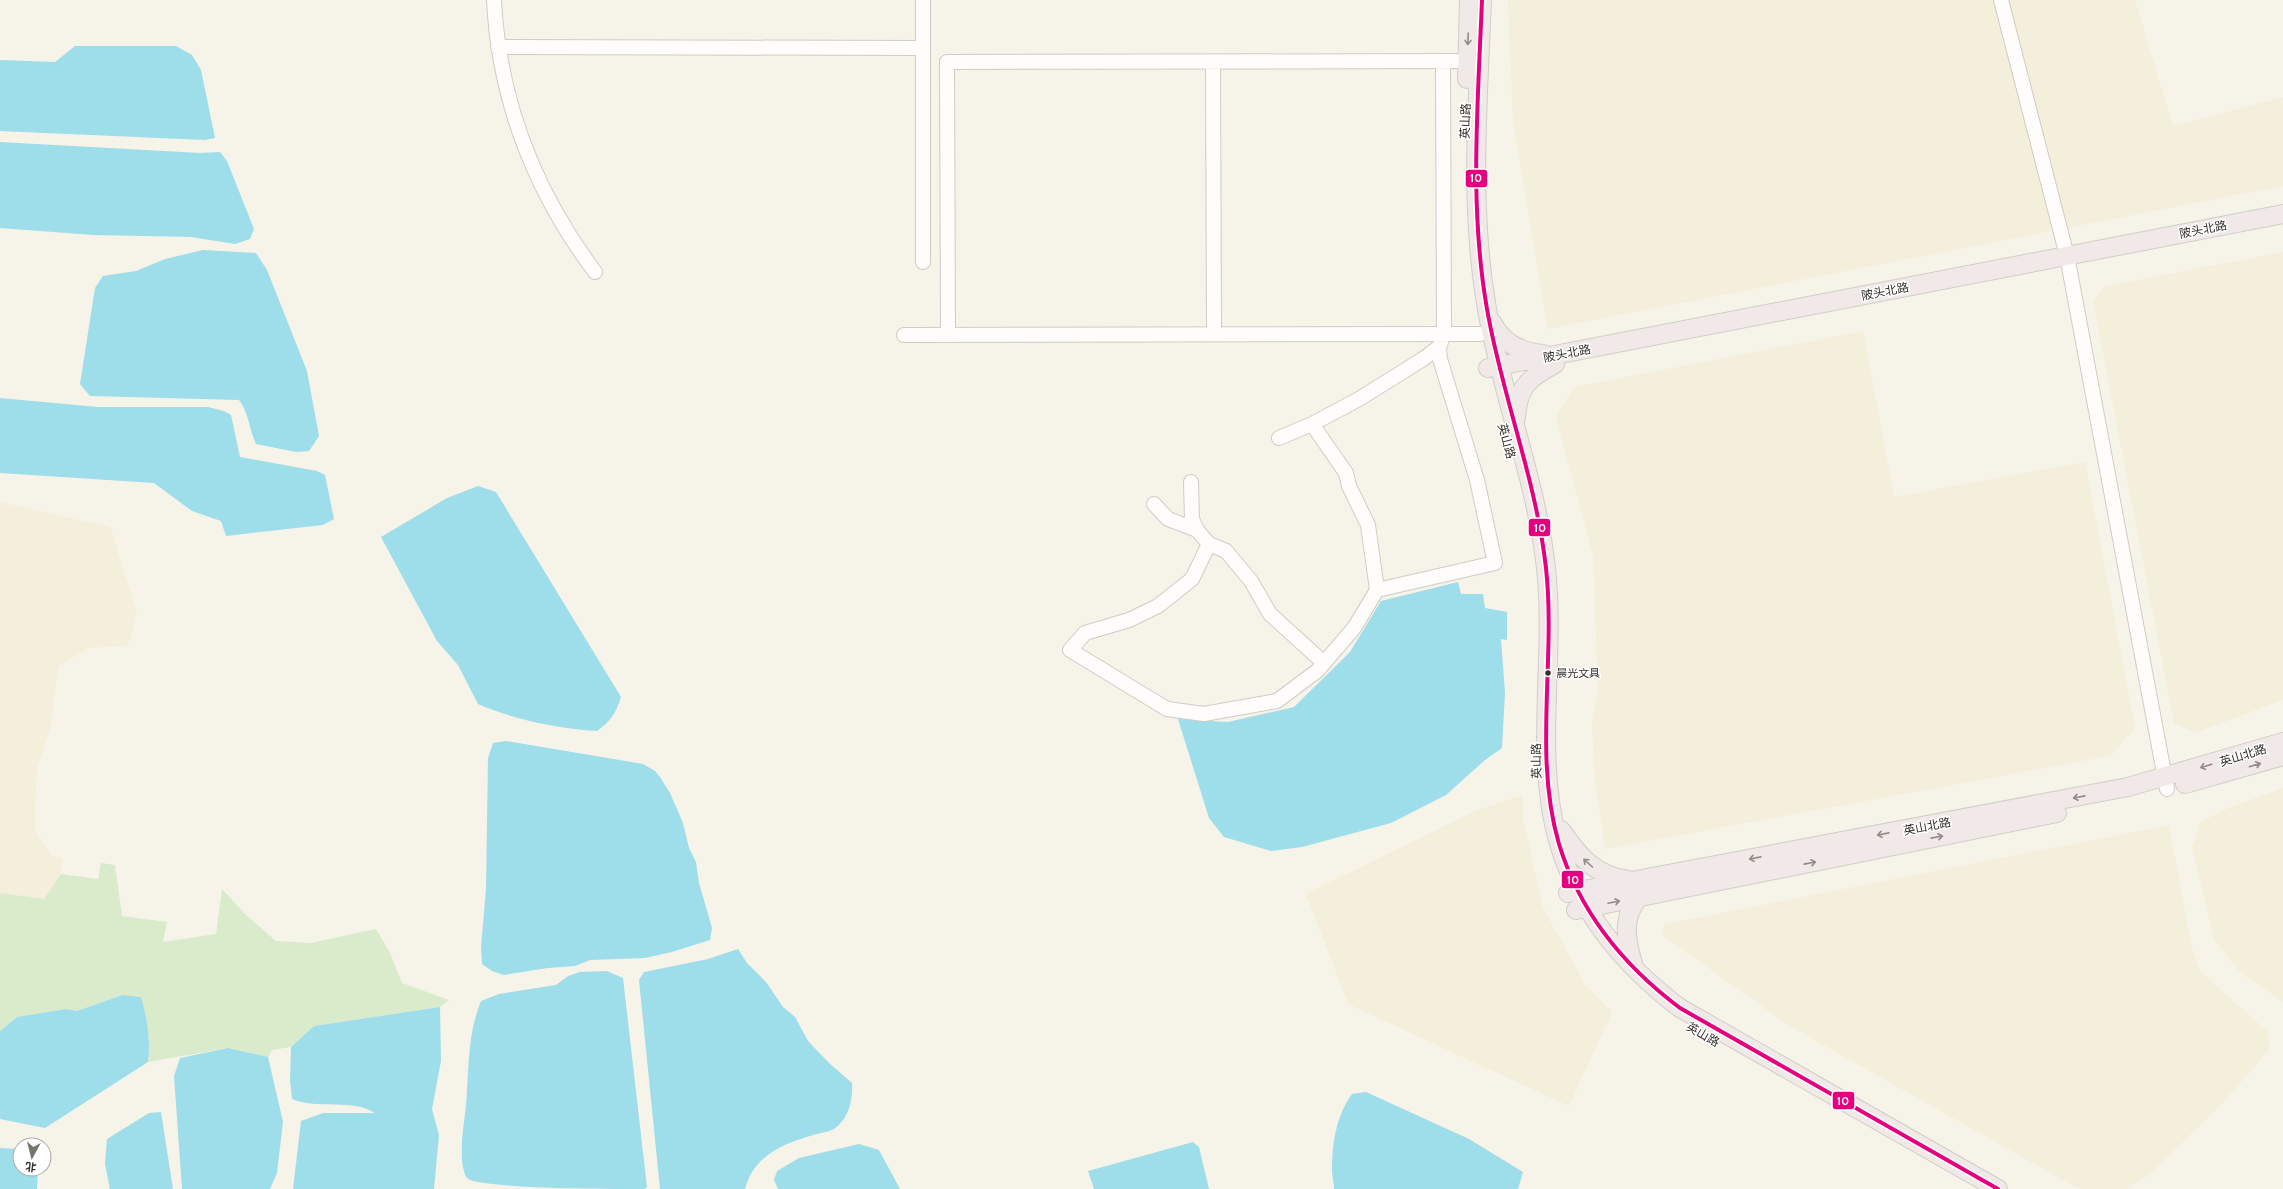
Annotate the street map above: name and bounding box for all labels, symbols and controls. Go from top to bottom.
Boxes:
one-way arrow [1464,32,1471,45]
street label: 英山路 [1457,103,1473,139]
line badge: 10 [1465,169,1488,188]
text: 10 [1470,171,1482,185]
street label: 陂头北路 [2178,217,2228,241]
street label: 陂头北路 [1860,279,1910,303]
street label: 陂头北路 [1542,341,1592,365]
street label: 英山路 [1495,422,1519,460]
line badge: 10 [1528,518,1551,537]
text: 10 [1534,521,1546,535]
place label: 晨光文具 [1556,666,1600,680]
marker: 晨光文具 [1543,668,1553,678]
street label: 英山北路 [2218,741,2268,769]
street label: 英山路 [1528,743,1544,779]
one-way arrow [2248,761,2261,768]
one-way arrow [2199,763,2212,770]
one-way arrow [2073,793,2086,801]
street label: 英山北路 [1902,814,1952,838]
one-way arrow [1877,830,1890,838]
one-way arrow [1930,833,1943,841]
one-way arrow [1749,855,1762,863]
one-way arrow [1582,859,1593,868]
one-way arrow [1803,859,1816,867]
line badge: 10 [1561,870,1584,889]
text: 10 [1567,873,1579,887]
one-way arrow [1607,898,1620,906]
street label: 英山路 [1684,1019,1722,1049]
line badge: 10 [1832,1091,1855,1110]
text: 10 [1837,1094,1849,1108]
north arrow [12,1137,52,1177]
text: 北 [24,1159,37,1175]

